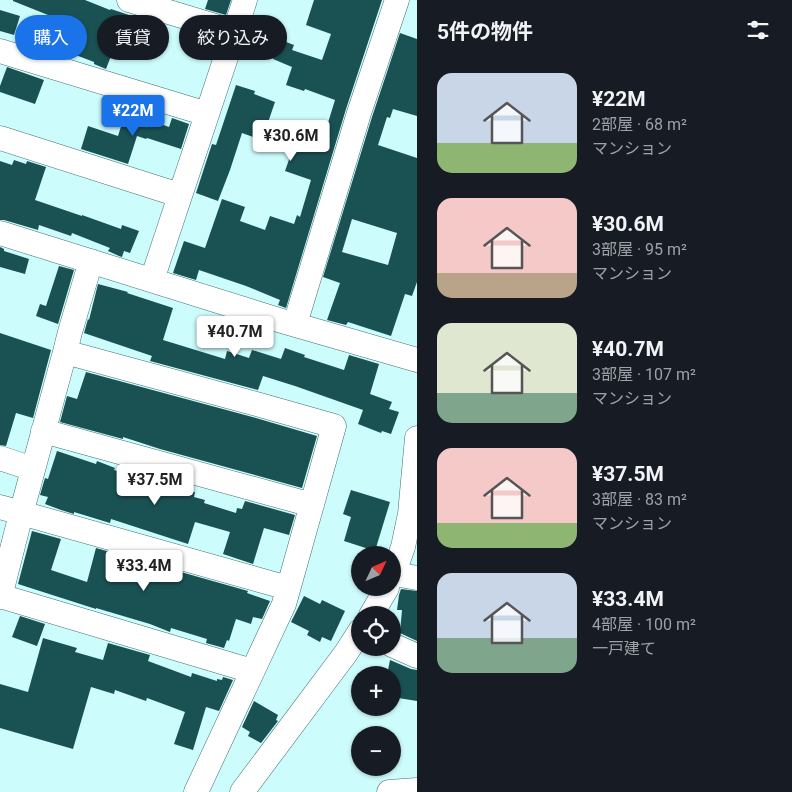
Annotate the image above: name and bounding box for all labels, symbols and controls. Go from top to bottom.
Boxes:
chip: 購入 [15,15,87,60]
chip: 賃貸 [97,15,169,60]
chip: 絞り込み [179,15,287,60]
icon: filters [744,16,772,44]
text: 5件の物件 [437,20,533,44]
text: ¥22M [592,87,646,111]
icon: home [477,93,537,153]
pin: ¥22M [103,94,163,137]
text: ¥22M [113,101,153,120]
text: 2部屋 · 68 m² [592,115,687,134]
pin: ¥30.6M [250,120,332,162]
text: ¥30.6M [264,126,318,145]
text: マンション [592,139,672,158]
text: ¥30.6M [592,212,664,236]
icon: home [477,218,537,278]
text: 3部屋 · 95 m² [592,240,687,259]
text: マンション [592,264,672,283]
pin: ¥40.7M [194,316,276,358]
text: ¥40.7M [208,322,262,341]
text: ¥40.7M [592,337,664,361]
icon: home [477,343,537,403]
text: 3部屋 · 107 m² [592,365,696,384]
text: マンション [592,389,672,408]
text: ¥37.5M [592,462,664,486]
pin: ¥37.5M [114,464,196,506]
icon: home [477,468,537,528]
text: ¥37.5M [128,470,182,489]
text: 3部屋 · 83 m² [592,490,687,509]
text: マンション [592,514,672,533]
north arrow [351,546,401,596]
map controls [351,546,401,776]
pin: ¥33.4M [103,550,185,592]
text: ¥33.4M [117,556,171,575]
text: ¥33.4M [592,587,664,611]
icon: home [477,593,537,653]
button: locate [351,606,401,656]
text: 4部屋 · 100 m² [592,615,696,634]
text: 一戸建て [592,639,656,658]
button: + [351,666,401,716]
button: − [351,726,401,776]

